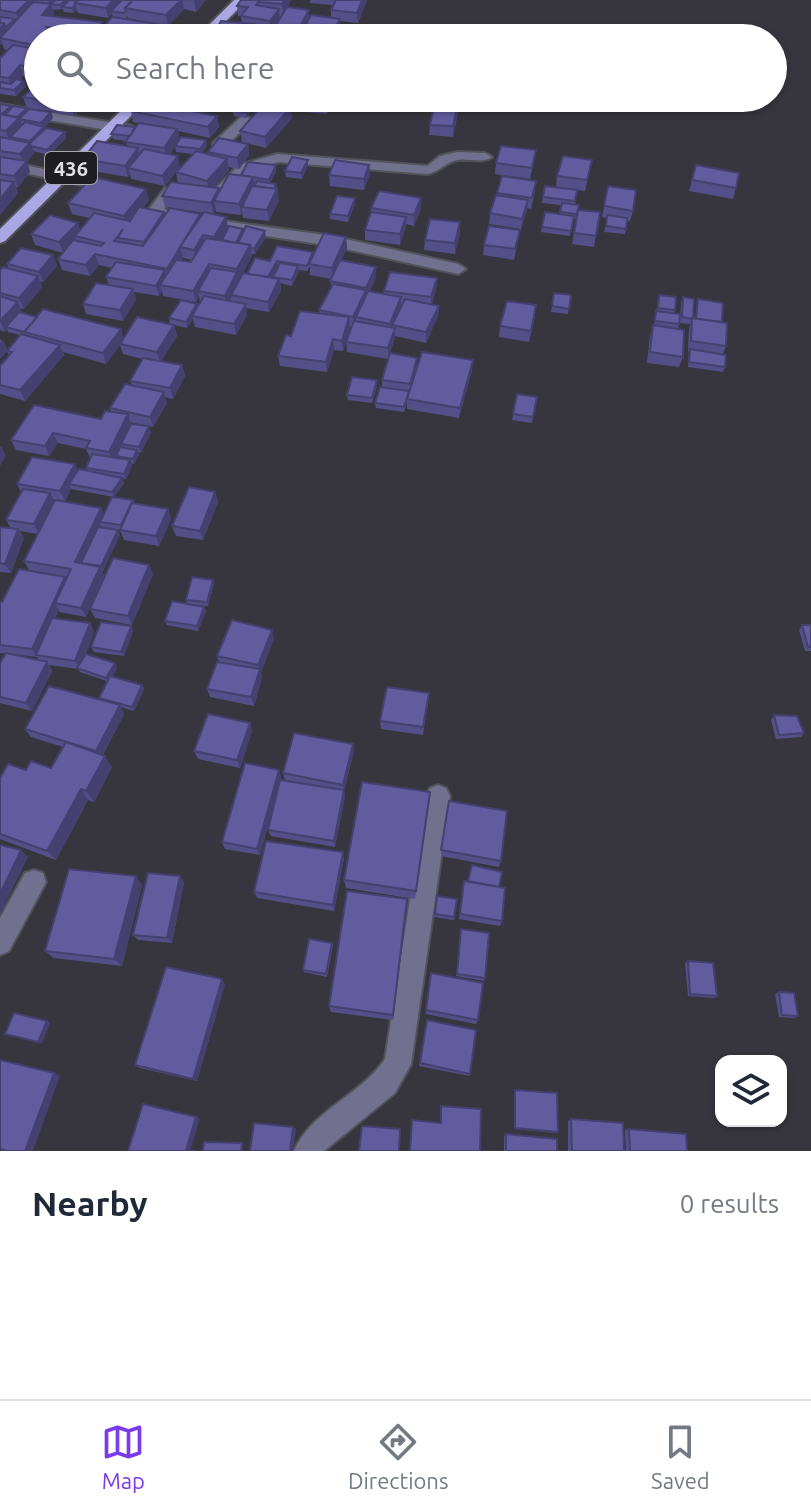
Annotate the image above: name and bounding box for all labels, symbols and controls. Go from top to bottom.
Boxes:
search box [24,24,787,112]
icon: search [52,46,96,90]
text: Search here [116,51,275,85]
road number: 436 [45,152,97,184]
map controls [715,1055,787,1127]
button: layers [715,1055,787,1127]
text: Nearby [32,1184,147,1222]
text: 0 results [680,1189,779,1218]
tab: Map [101,1420,145,1493]
tab: Directions [348,1420,448,1493]
tab: Saved [651,1420,710,1493]

